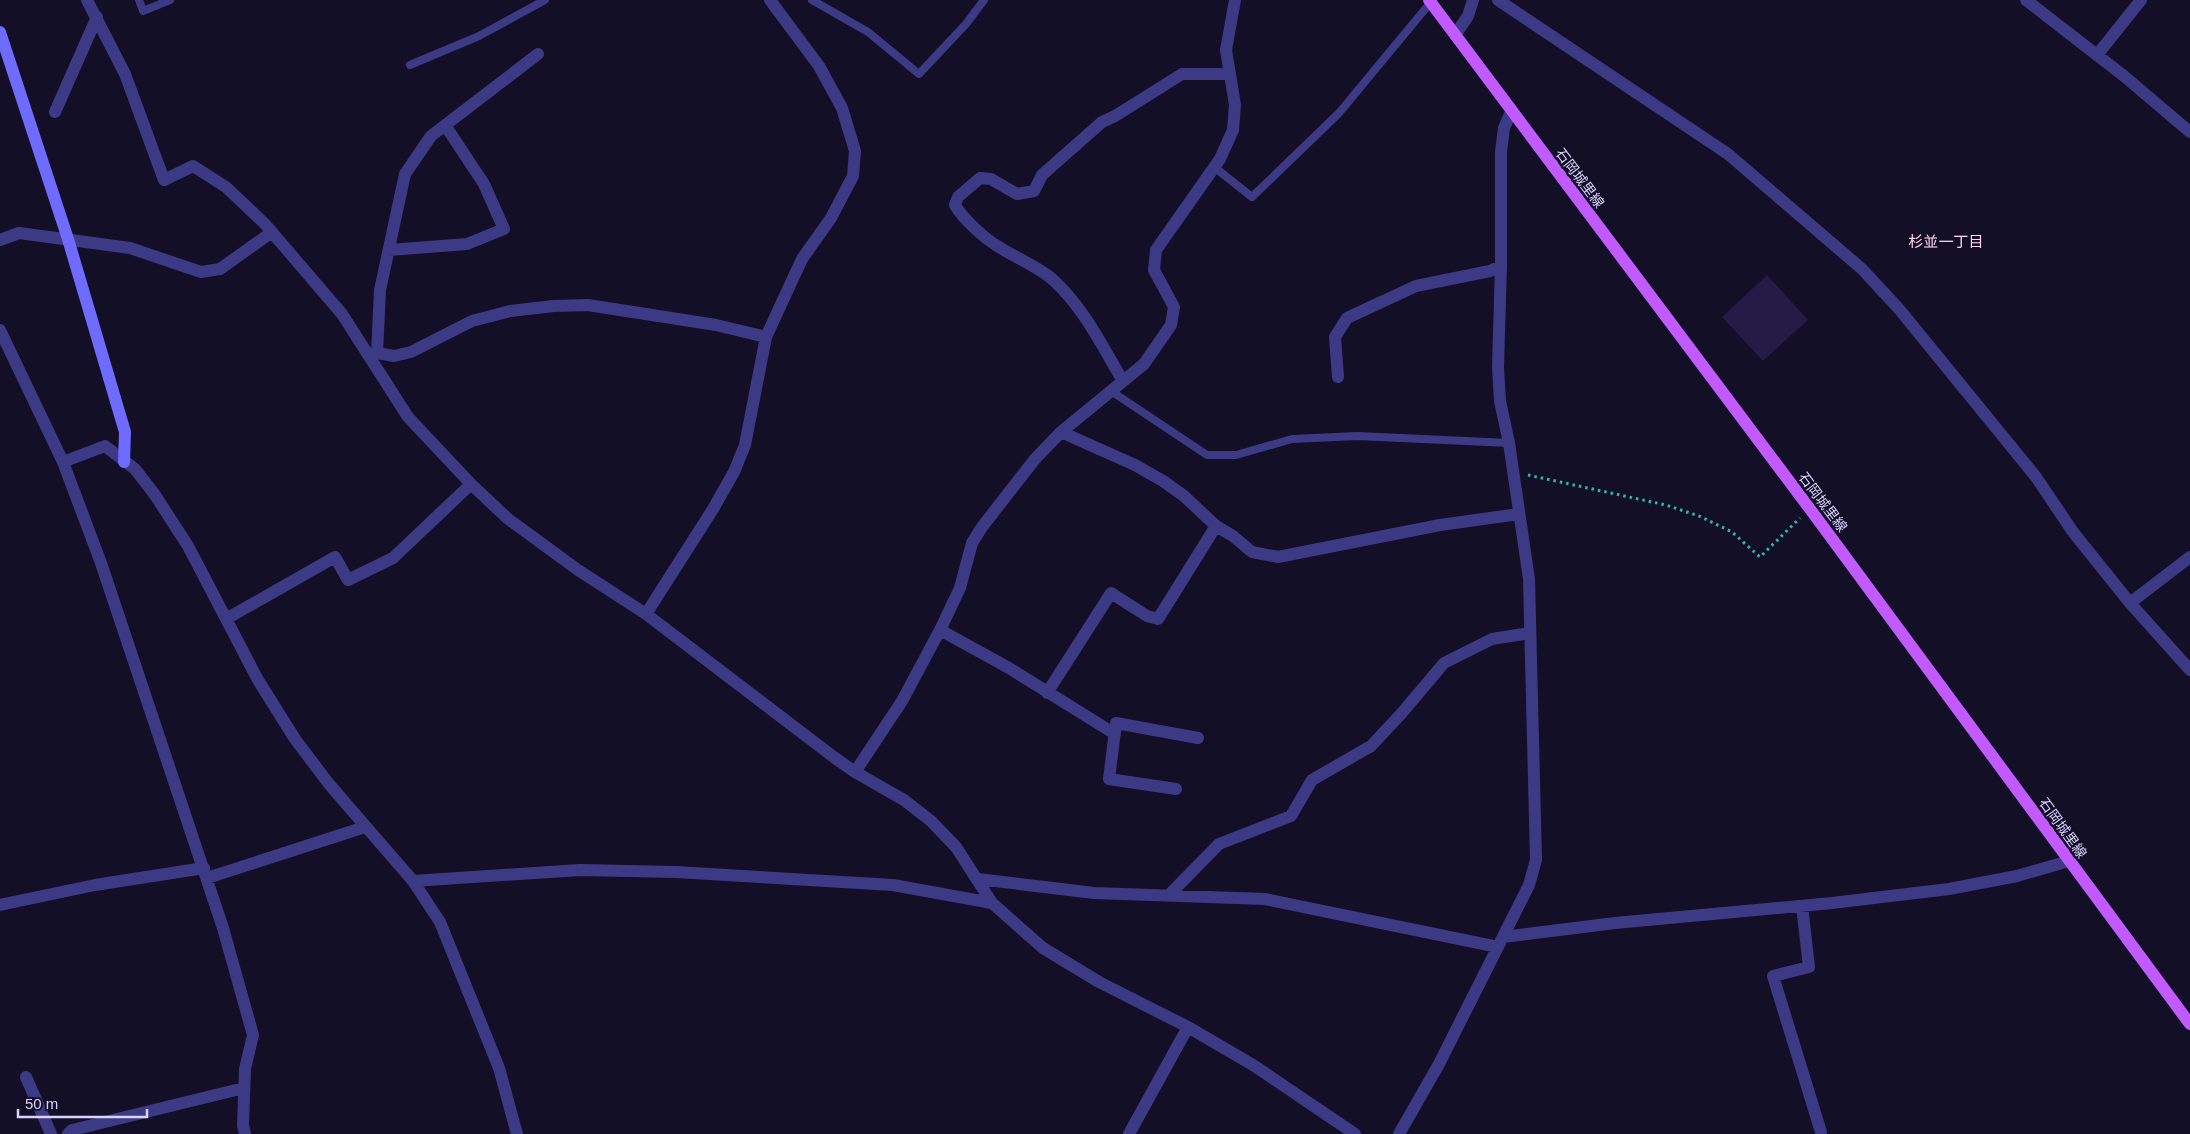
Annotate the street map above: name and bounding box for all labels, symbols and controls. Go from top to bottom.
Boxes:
street label: 石岡城里線 [1553,145,1607,211]
district label: 杉並一丁目 [1908,233,1984,250]
street label: 石岡城里線 [1796,469,1850,535]
street label: 石岡城里線 [2036,795,2090,861]
scale bar [18,1086,146,1118]
text: 50 m [25,1095,58,1112]

